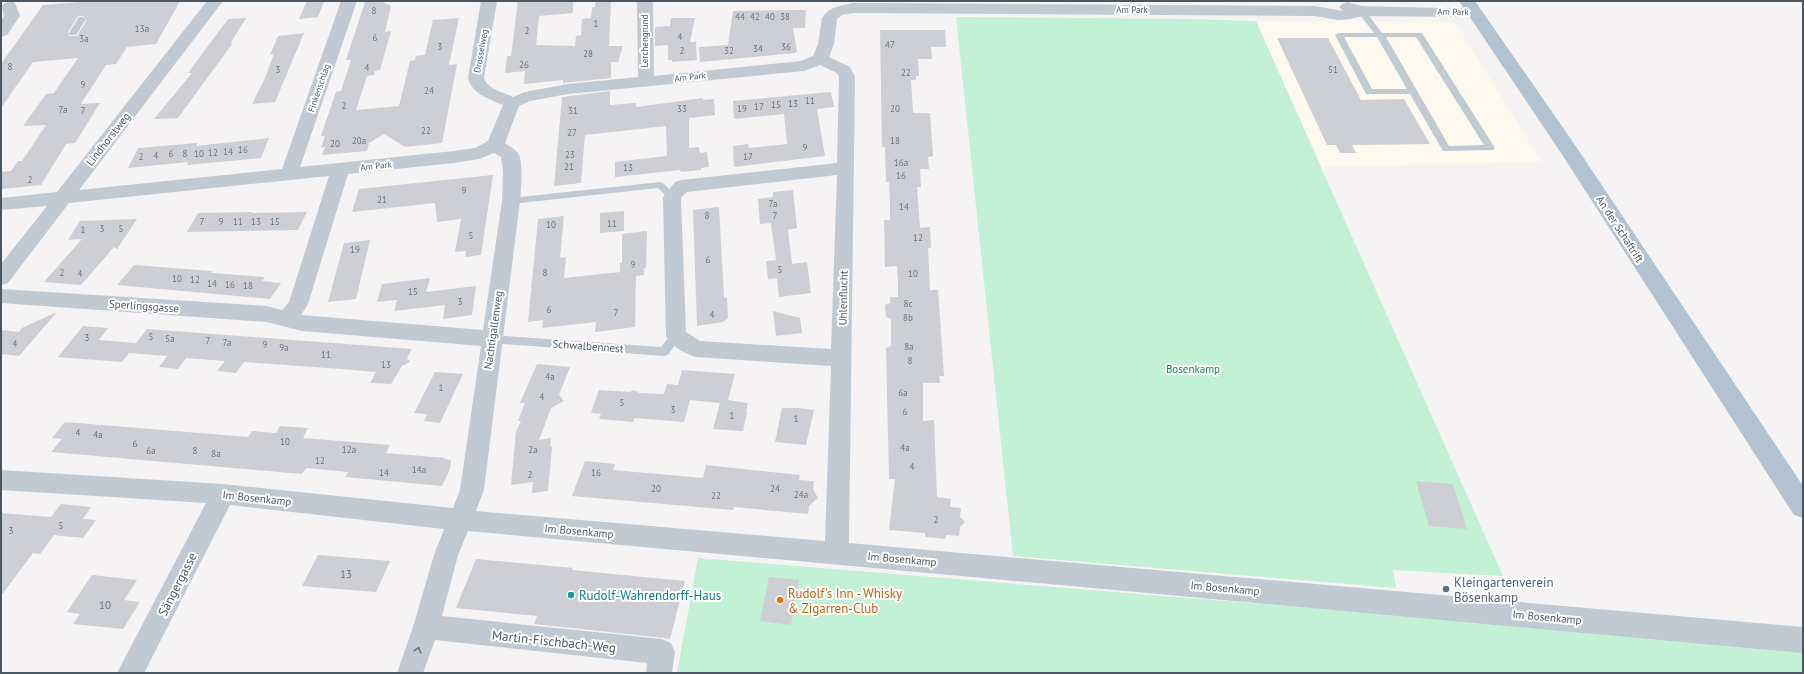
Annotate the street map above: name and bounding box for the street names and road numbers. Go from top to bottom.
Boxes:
street label: Am Park [1116,4,1148,15]
street label: Am Park [1437,6,1470,17]
street label: Lerchengrund [639,14,650,67]
street label: Drosselweg [471,28,490,74]
street label: Finkenschlag [305,62,332,113]
street label: Am Park [674,69,707,84]
street label: Lindhorstweg [83,109,133,168]
street label: Am Park [360,158,393,173]
street label: An der Schaftrift [1593,193,1647,265]
street label: Uhlenflucht [836,270,850,326]
street label: Nachtigallenweg [481,290,505,370]
street label: Sperlingsgasse [109,297,180,315]
street label: Schwalbennest [552,337,624,355]
street label: Im Bosenkamp [222,487,292,509]
street label: Im Bosenkamp [544,521,614,541]
street label: Sängergasse [154,549,201,619]
street label: Im Bosenkamp [867,549,937,569]
street label: Im Bosenkamp [1190,578,1260,598]
street label: Im Bosenkamp [1512,607,1582,627]
street label: Martin-Fischbach-Weg [491,627,617,656]

